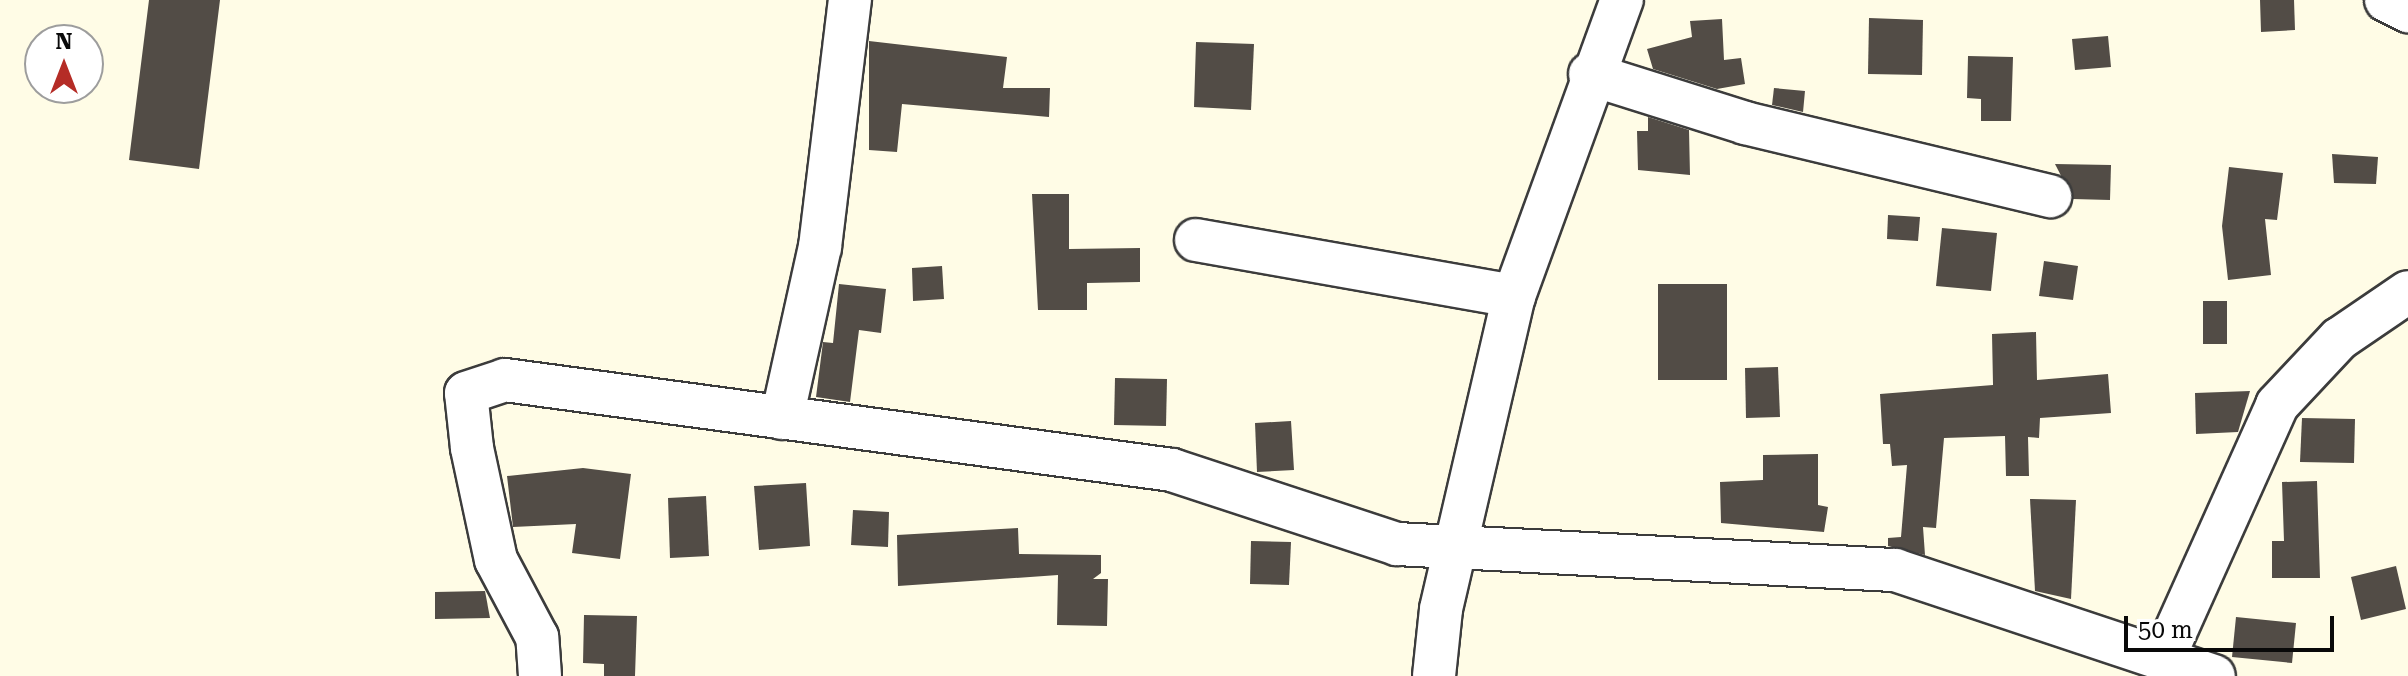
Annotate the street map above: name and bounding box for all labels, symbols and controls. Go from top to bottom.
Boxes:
north arrow [24,24,104,104]
text: N [56,29,72,54]
scale bar [2128,600,2338,650]
text: 50 m [2138,616,2193,644]

